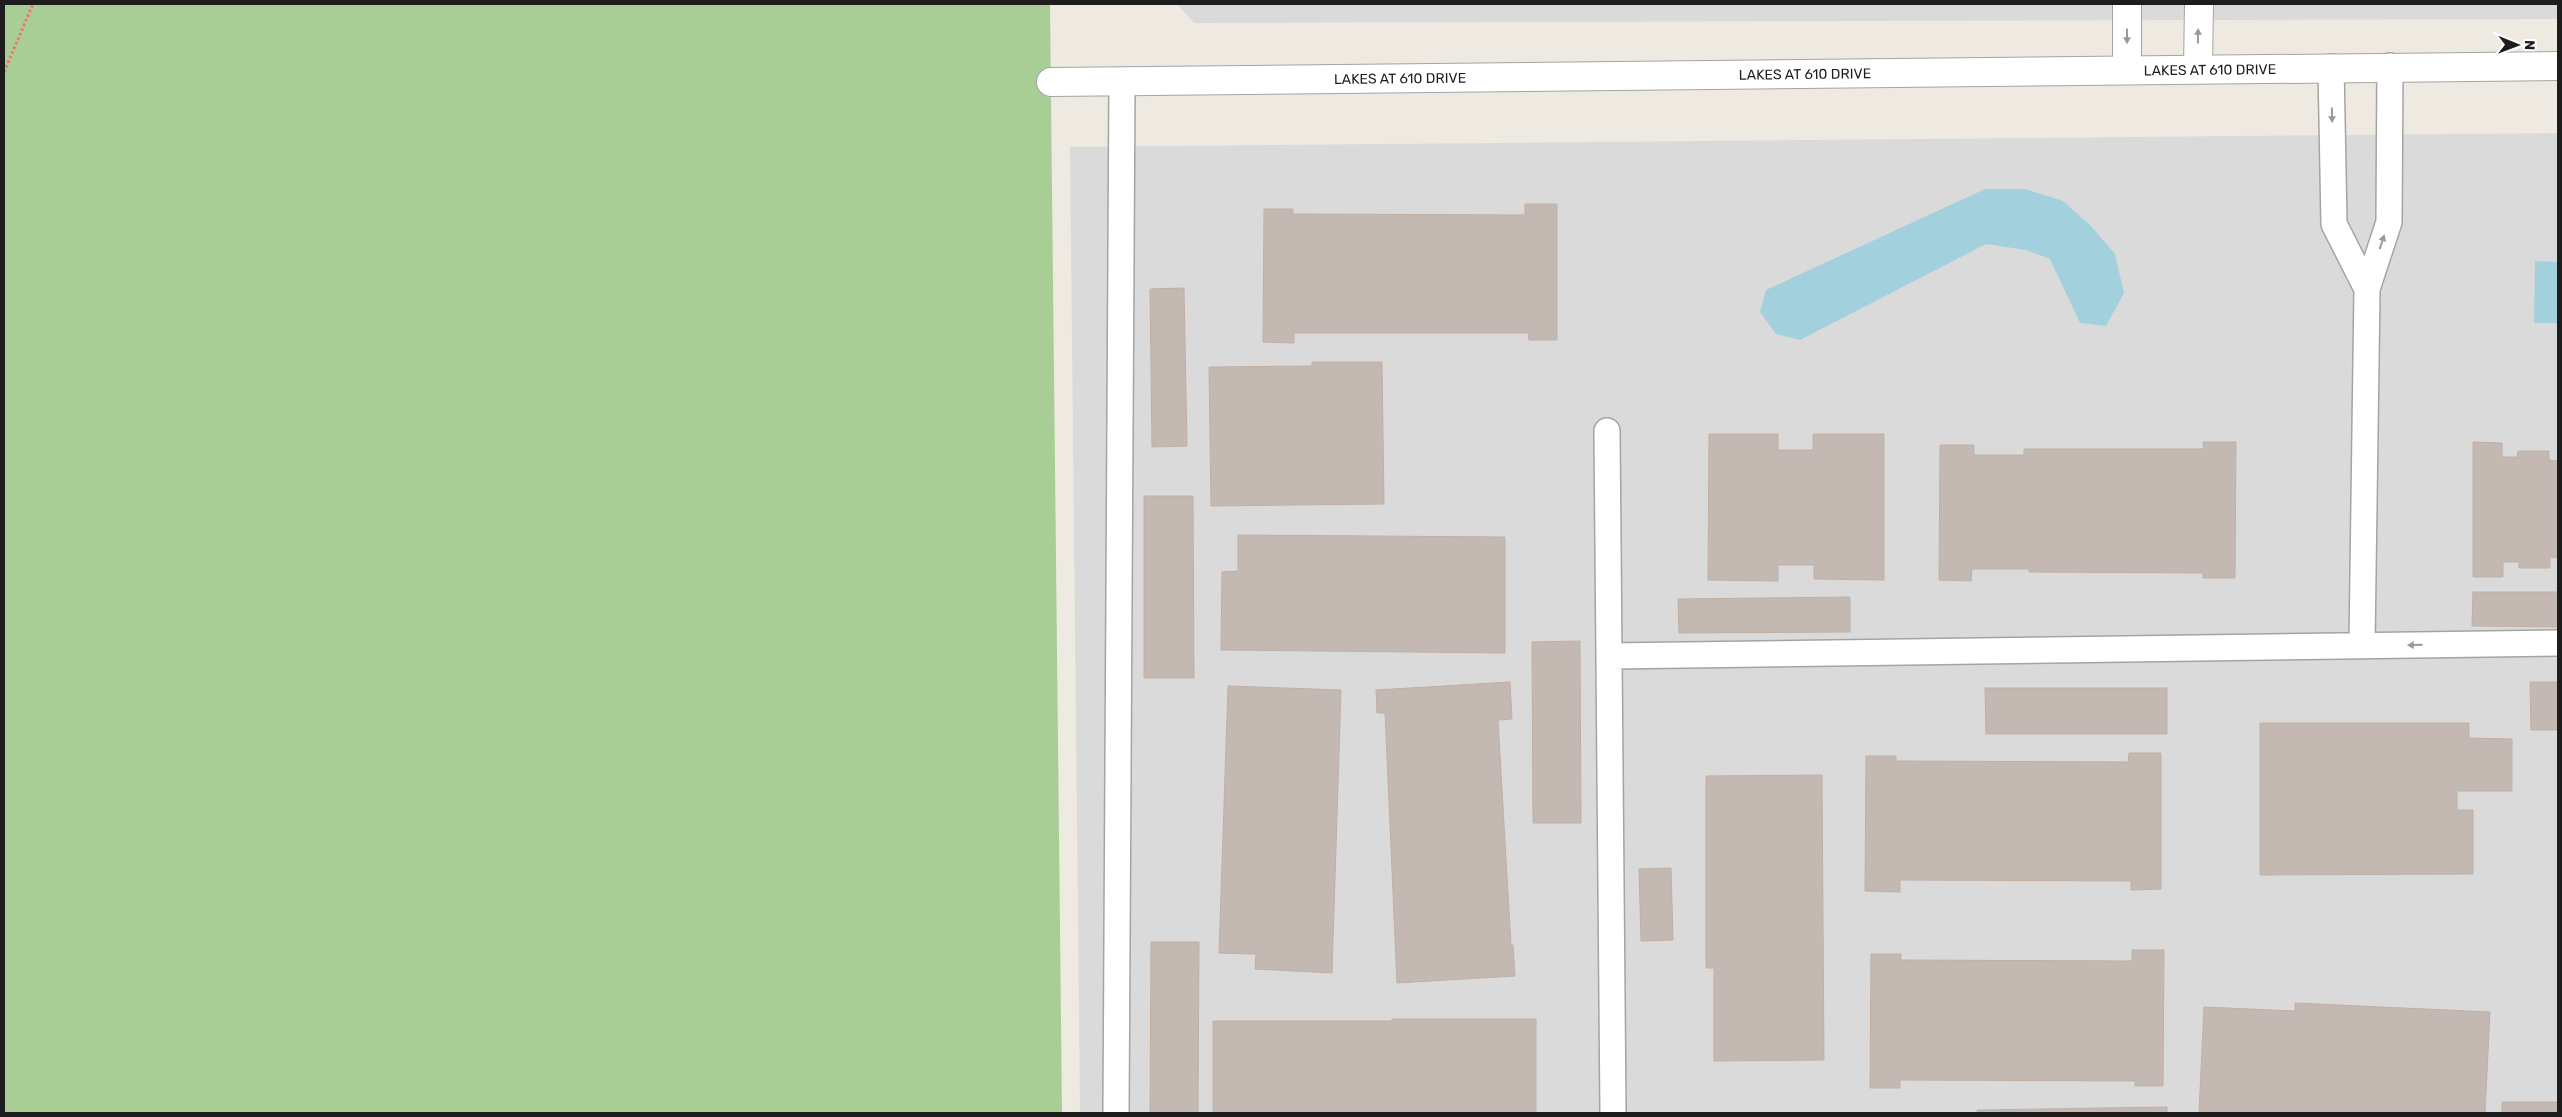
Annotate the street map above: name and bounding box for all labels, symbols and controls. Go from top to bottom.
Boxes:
north arrow [2492,20,2542,70]
one-way arrow [2123,28,2131,44]
one-way arrow [2195,28,2203,44]
text: N [2521,40,2538,50]
street label: LAKES AT 610 DRIVE [2144,60,2276,79]
street label: LAKES AT 610 DRIVE [1739,65,1871,83]
street label: LAKES AT 610 DRIVE [1334,69,1466,87]
one-way arrow [2328,108,2336,124]
one-way arrow [2379,235,2387,250]
one-way arrow [2406,641,2422,649]

